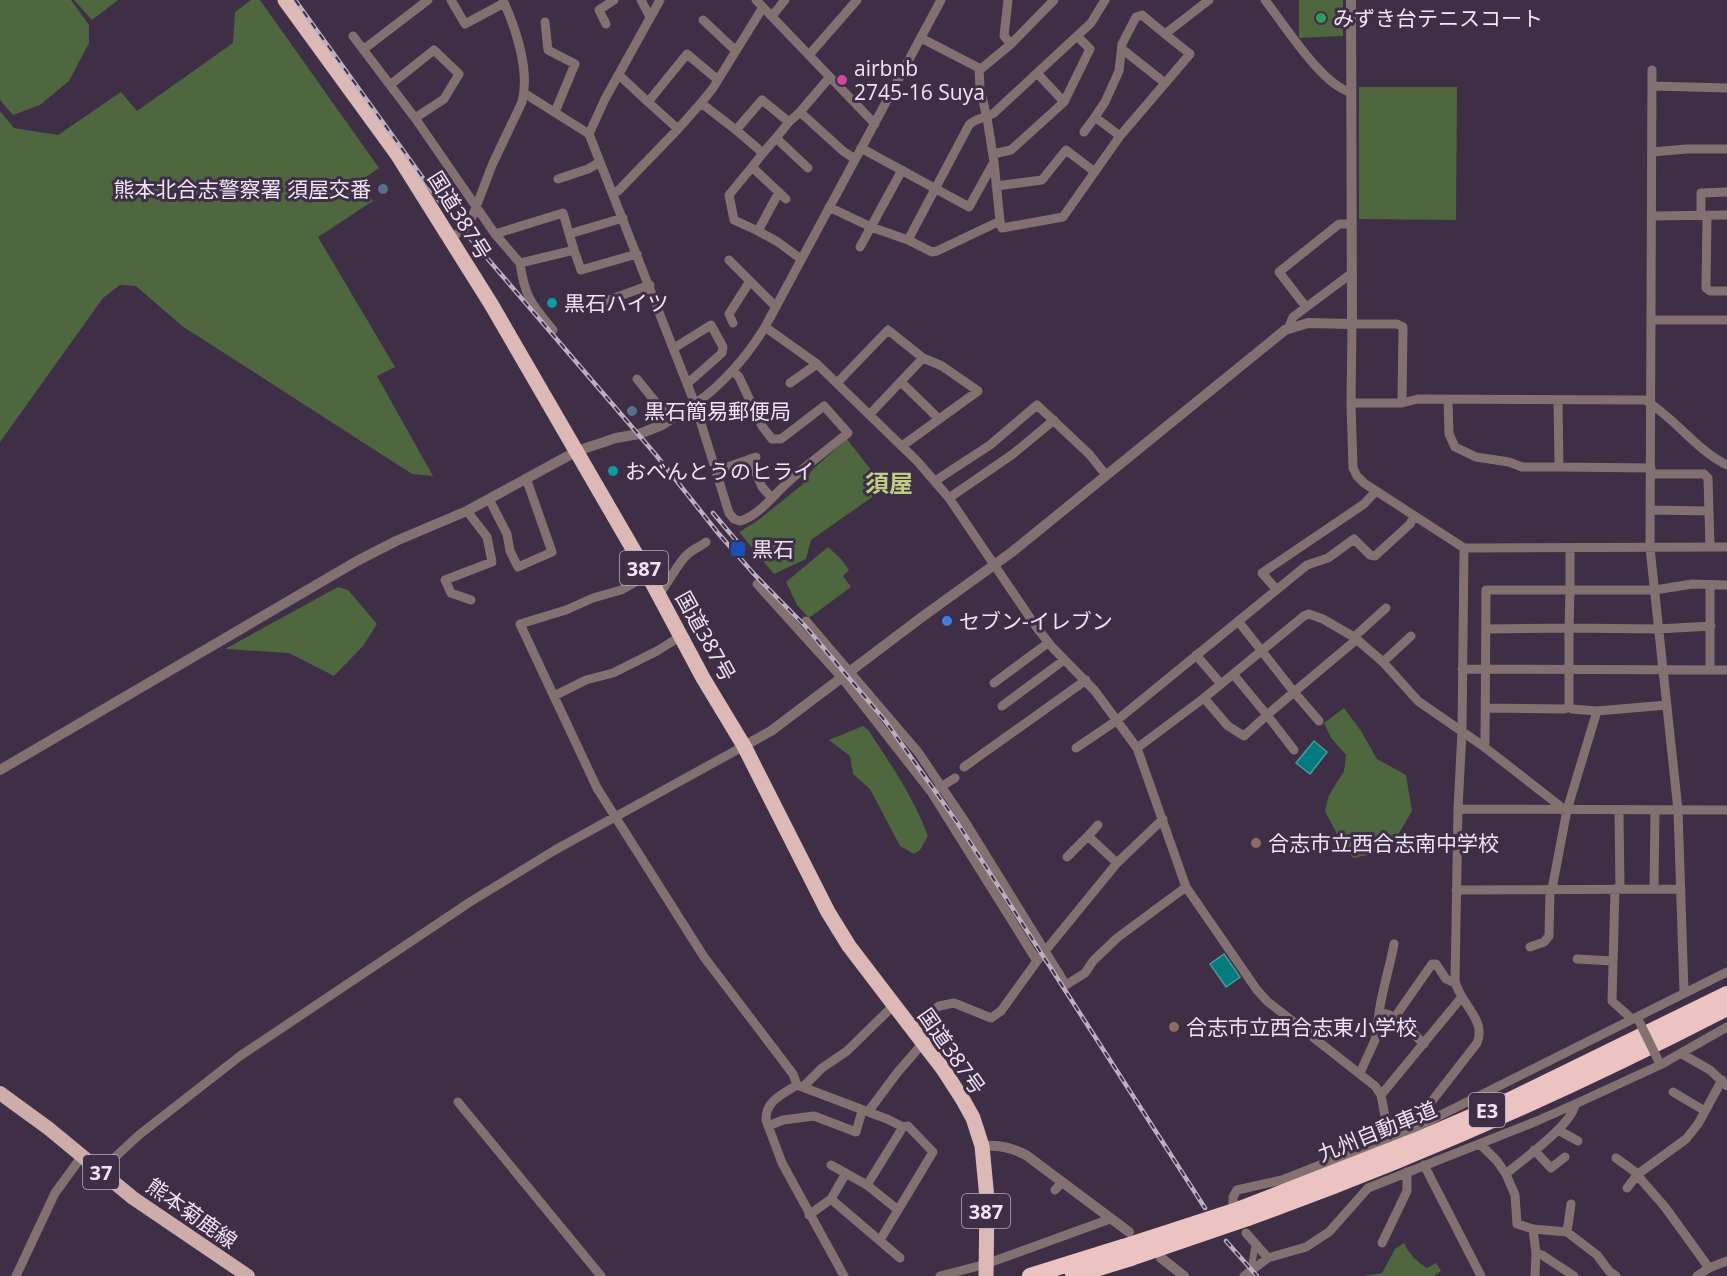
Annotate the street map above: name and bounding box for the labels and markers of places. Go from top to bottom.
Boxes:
place label: みずき台テニスコート [1333,4,1543,32]
marker: みずき台テニスコート [1314,11,1328,25]
place label: airbnb 2745-16 Suya [854,54,985,106]
marker: airbnb 2745-16 Suya [835,73,849,87]
place label: 熊本北合志警察署 須屋交番 [114,175,371,203]
marker: 熊本北合志警察署 須屋交番 [376,182,390,196]
place label: 黒石ハイツ [564,289,669,317]
marker: 黒石ハイツ [545,296,559,310]
place label: 黒石簡易郵便局 [644,397,791,425]
marker: 黒石簡易郵便局 [625,404,639,418]
place label: おべんとうのヒライ [625,457,814,485]
marker: おべんとうのヒライ [606,464,620,478]
place label: 黒石 [752,535,794,563]
marker: 黒石 [729,540,747,558]
place label: セブン-イレブン [959,607,1113,635]
marker: セブン-イレブン [940,614,954,628]
place label: 合志市立西合志南中学校 [1268,829,1499,857]
marker: 合志市立西合志南中学校 [1249,836,1263,850]
place label: 合志市立西合志東小学校 [1186,1013,1417,1041]
marker: 合志市立西合志東小学校 [1167,1020,1181,1034]

